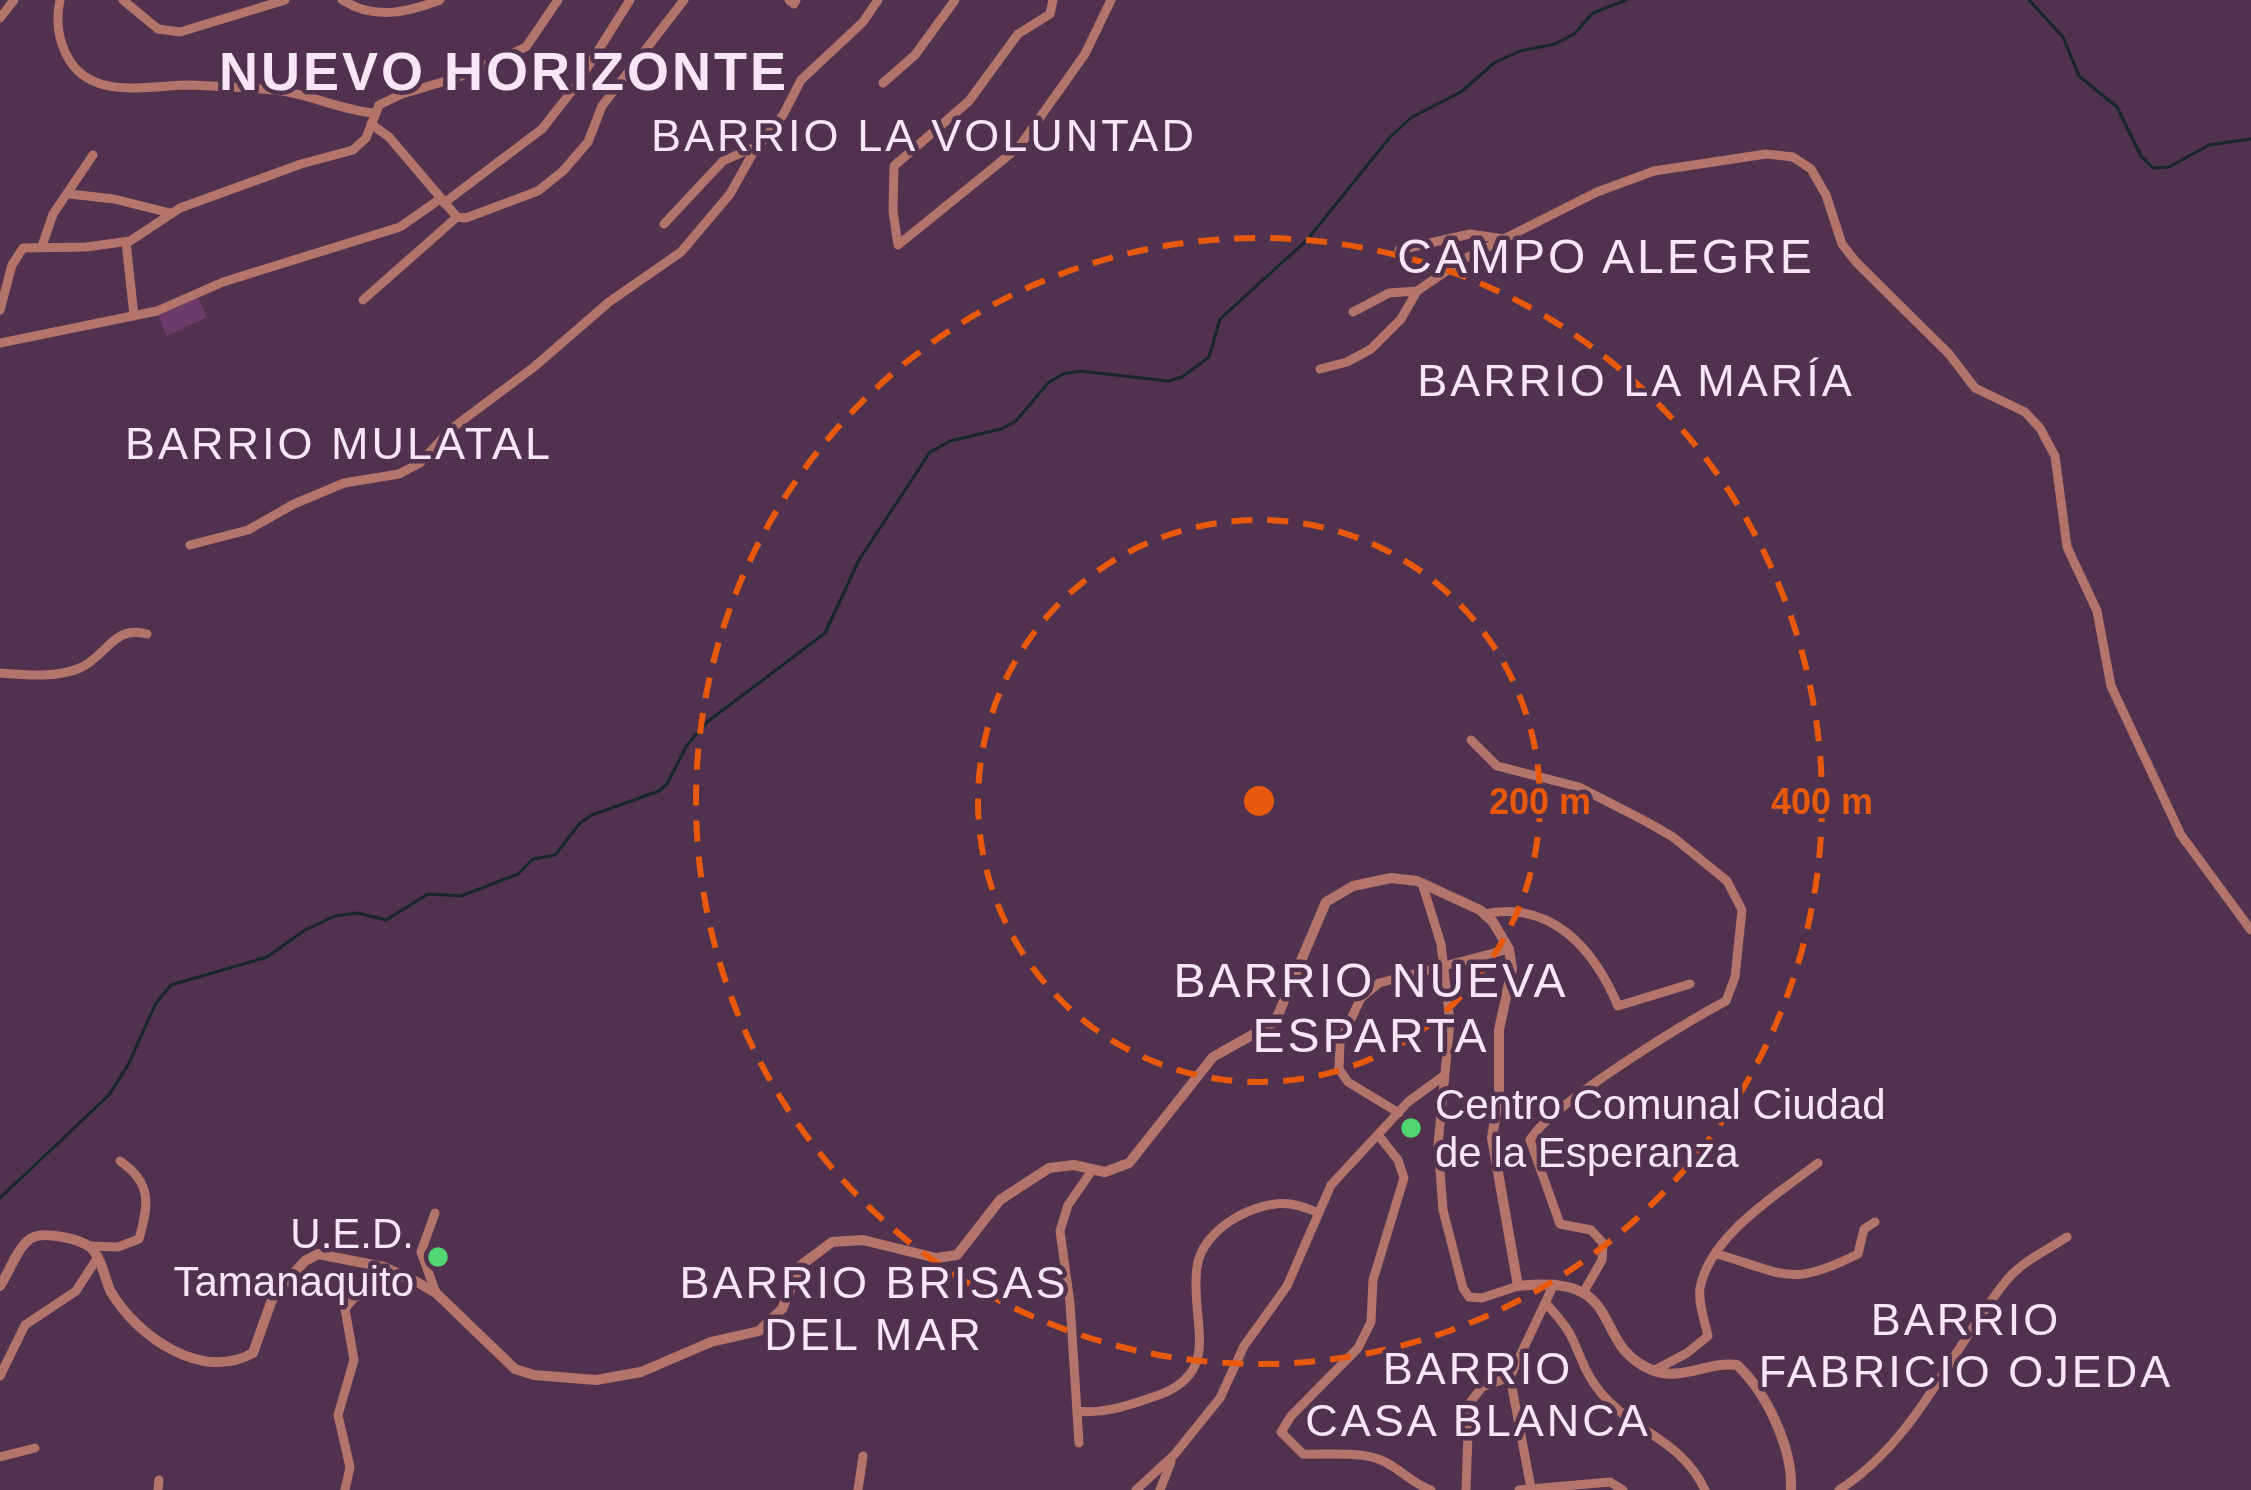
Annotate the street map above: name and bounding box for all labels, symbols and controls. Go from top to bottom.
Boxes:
district label: NUEVO HORIZONTE [219,41,789,101]
district label: BARRIO LA VOLUNTAD [651,110,1197,161]
district label: CAMPO ALEGRE [1397,230,1815,283]
district label: BARRIO LA MARÍA [1417,355,1855,406]
district label: BARRIO MULATAL [125,418,553,469]
centre of rings [1238,780,1280,822]
text: 200 m [1489,781,1591,822]
text: 400 m [1771,781,1873,822]
district label: BARRIO NUEVA ESPARTA [1173,954,1569,1062]
place label: Centro Comunal Ciudad de la Esperanza [1435,1081,1886,1176]
marker: Centro Comunal Ciudad de la Esperanza [1398,1115,1424,1141]
place label: U.E.D. Tamanaquito [174,1210,414,1305]
marker: U.E.D. Tamanaquito [425,1244,451,1270]
district label: BARRIO BRISAS DEL MAR [679,1257,1069,1360]
district label: BARRIO FABRICIO OJEDA [1759,1294,2173,1397]
district label: BARRIO CASA BLANCA [1305,1343,1651,1446]

